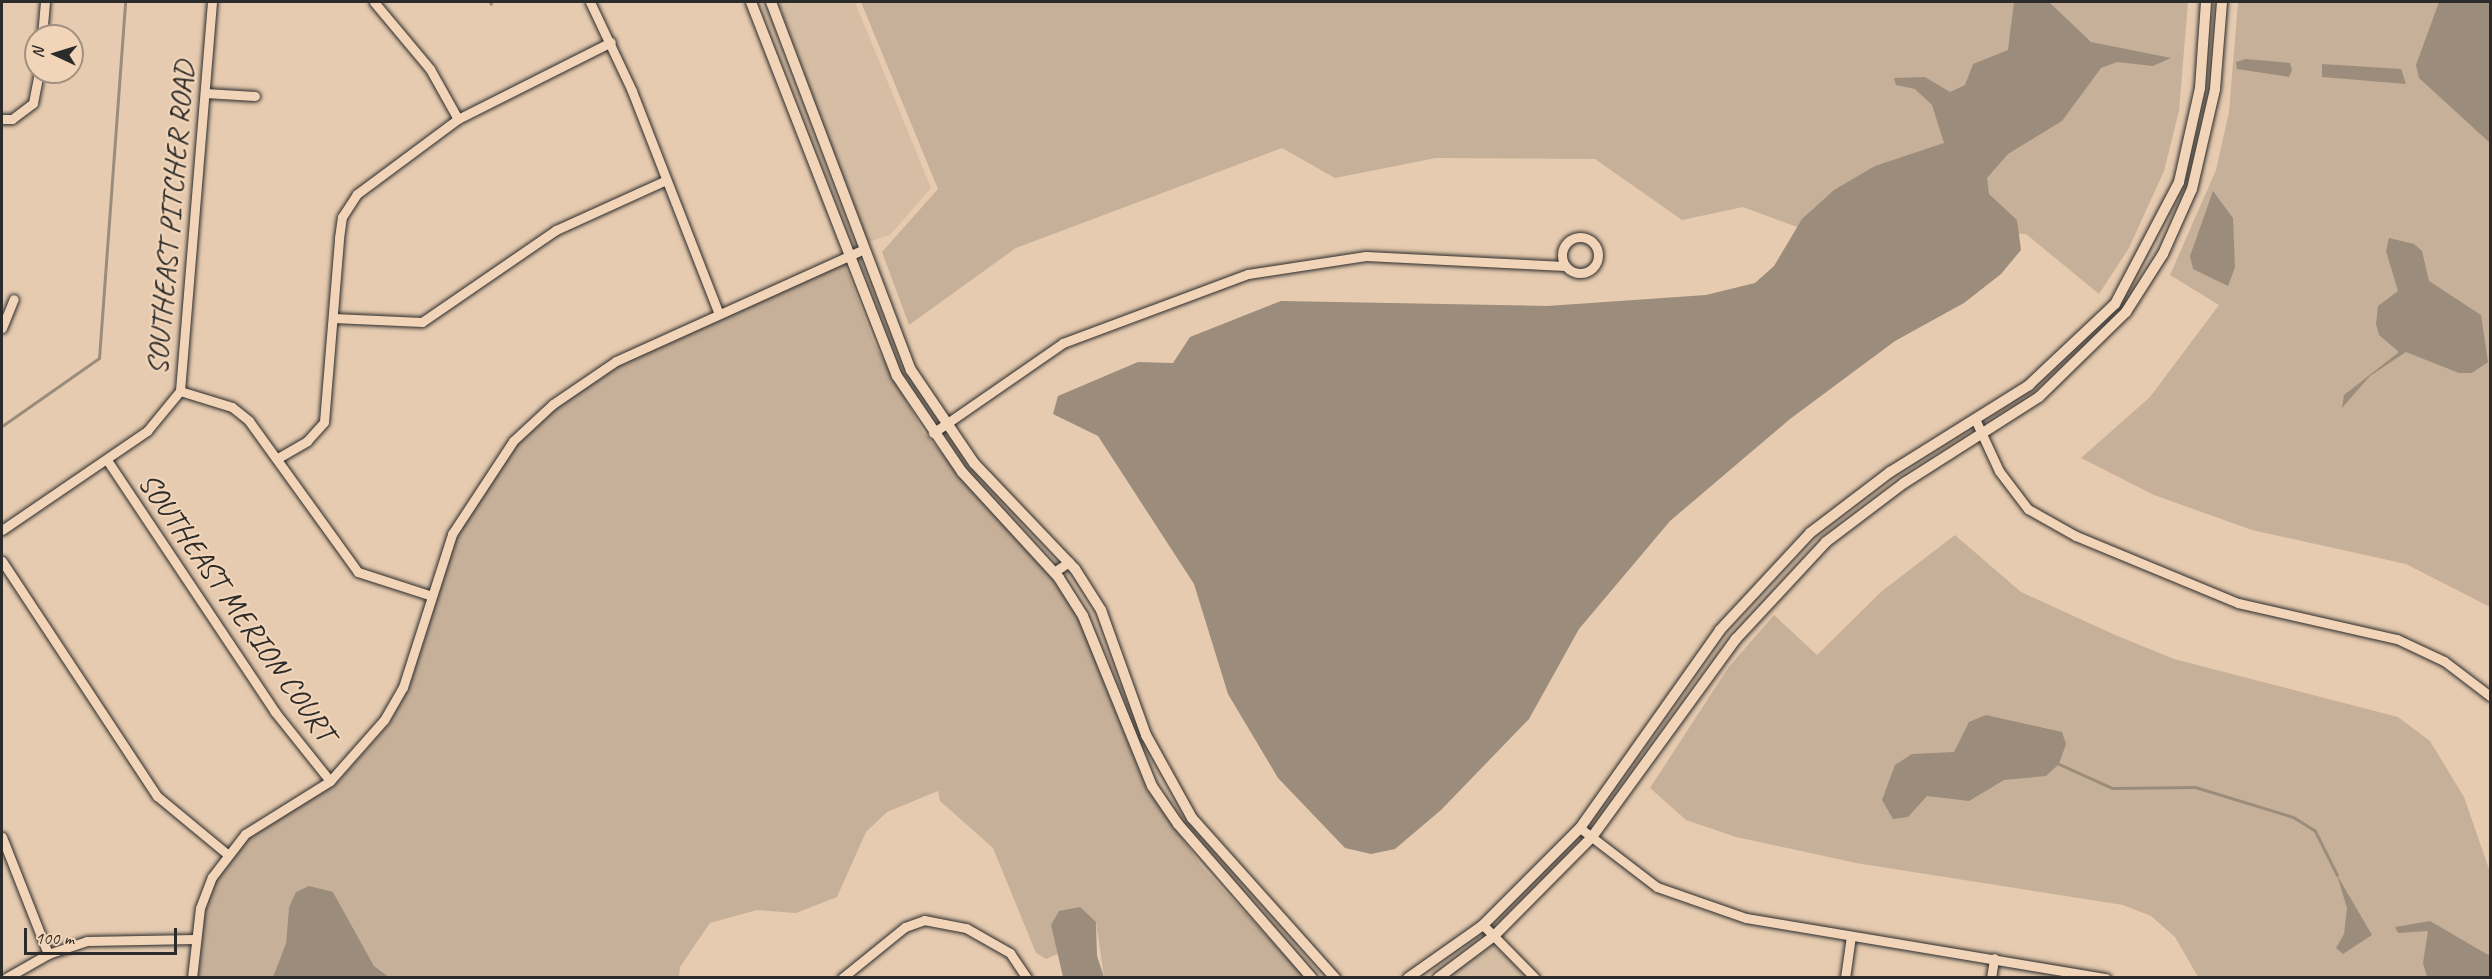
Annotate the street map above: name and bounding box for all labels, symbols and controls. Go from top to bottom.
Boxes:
north arrow [24,24,84,84]
text: N [28,47,48,59]
street label: SOUTHEAST PITCHER ROAD [138,61,202,375]
street label: SOUTHEAST MERION COURT [132,467,342,747]
scale bar [27,916,180,954]
text: 100 m [35,927,74,949]

